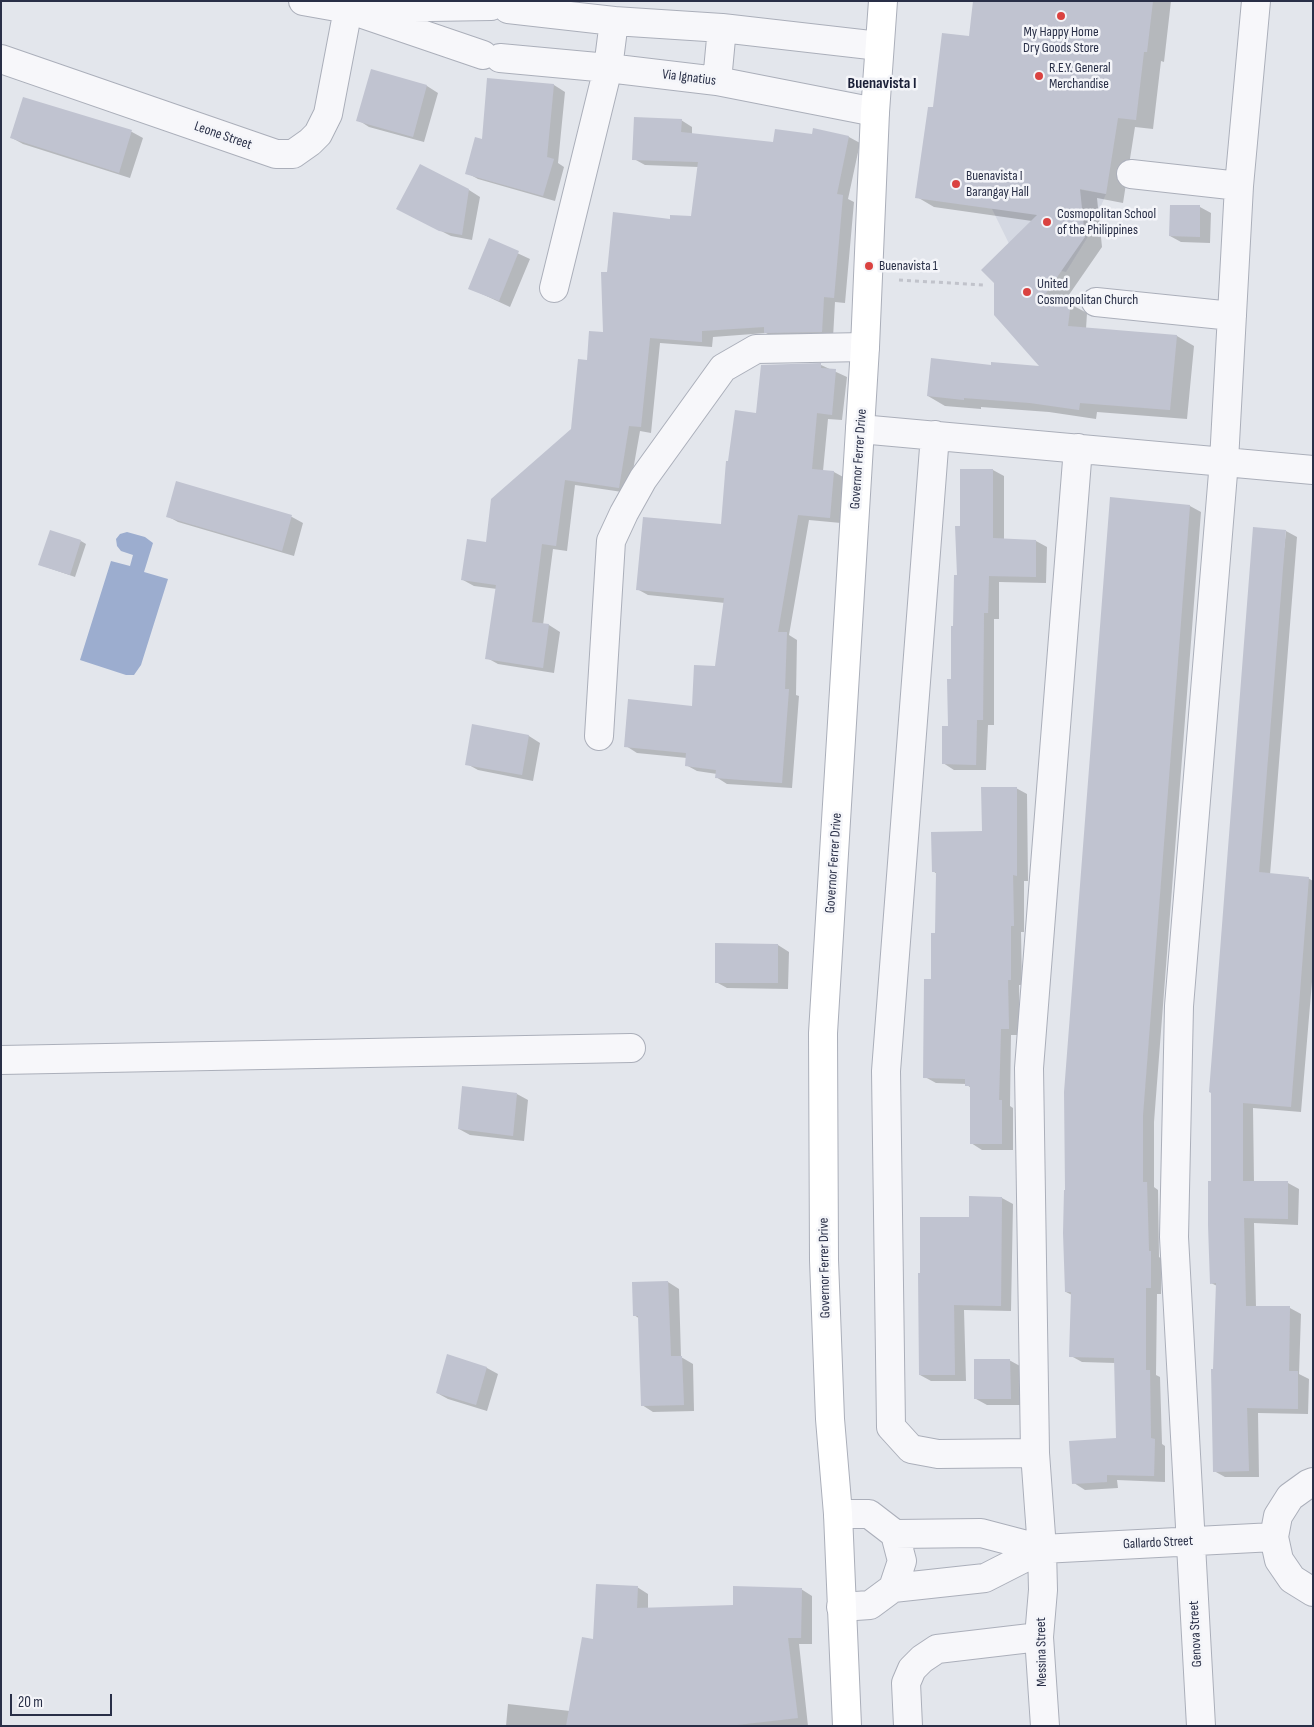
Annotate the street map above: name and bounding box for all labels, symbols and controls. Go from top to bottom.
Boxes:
marker: My Happy Home Dry Goods Store [1055,10,1067,22]
place label: My Happy Home Dry Goods Store [1023,24,1099,56]
place label: R.E.Y. General Merchandise [1049,60,1111,92]
street label: Via Ignatius [661,66,717,90]
marker: R.E.Y. General Merchandise [1033,70,1045,82]
district label: Buenavista I [848,74,916,94]
street label: Leone Street [192,118,254,154]
place label: Buenavista I Barangay Hall [966,168,1029,200]
marker: Buenavista I Barangay Hall [950,178,962,190]
place label: Cosmopolitan School of the Philippines [1057,206,1156,238]
marker: Cosmopolitan School of the Philippines [1041,216,1053,228]
place label: Buenavista 1 [879,258,938,274]
marker: Buenavista 1 [863,260,875,272]
place label: United Cosmopolitan Church [1037,276,1138,308]
marker: United Cosmopolitan Church [1021,286,1033,298]
street label: Governor Ferrer Drive [847,408,871,510]
street label: Governor Ferrer Drive [822,812,846,914]
street label: Governor Ferrer Drive [816,1218,834,1318]
street label: Gallardo Street [1123,1533,1193,1553]
street label: Genova Street [1186,1600,1206,1668]
street label: Messina Street [1033,1617,1051,1687]
scale bar [12,1684,115,1716]
text: 20 m [18,1693,43,1712]

